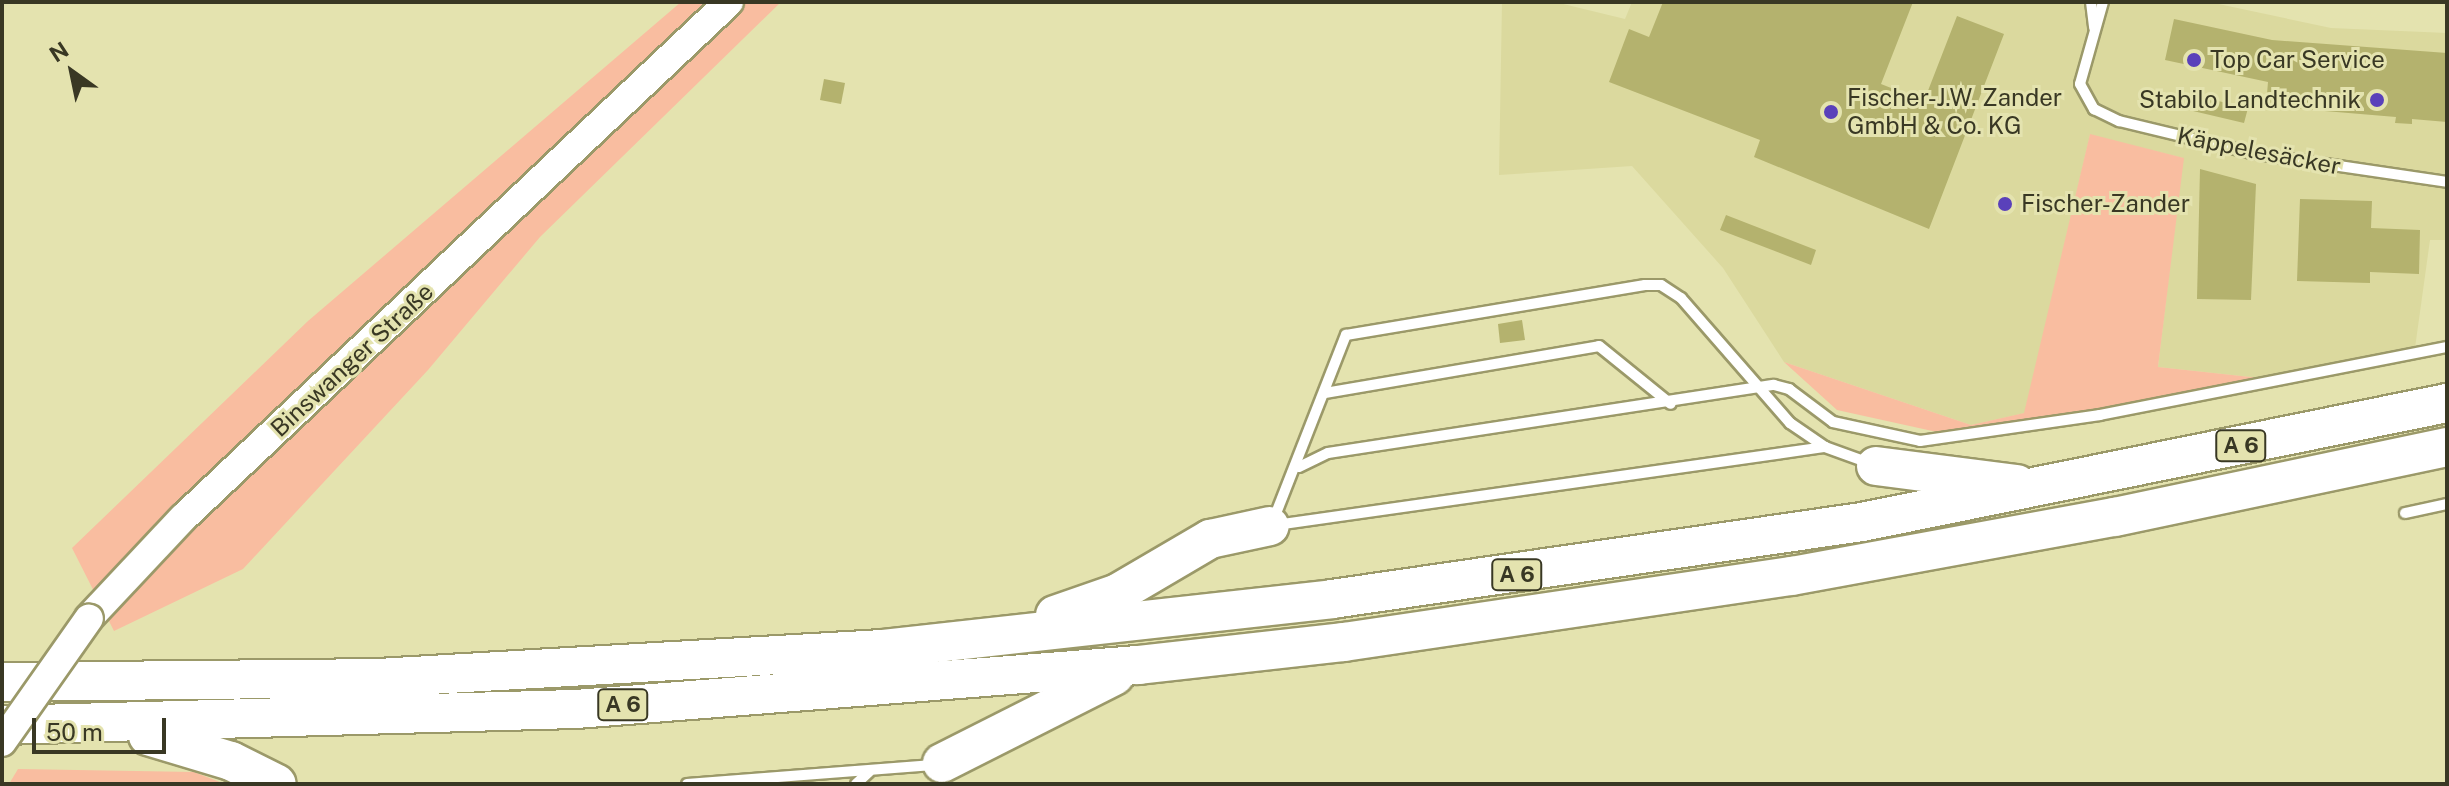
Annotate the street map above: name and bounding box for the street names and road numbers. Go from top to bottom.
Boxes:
street label: Käppelesäcker [2175,121,2343,181]
street label: Binswanger Straße [265,277,439,443]
road number: A 6 [2215,428,2267,464]
road number: A 6 [1491,557,1543,593]
road number: A 6 [597,687,649,723]

